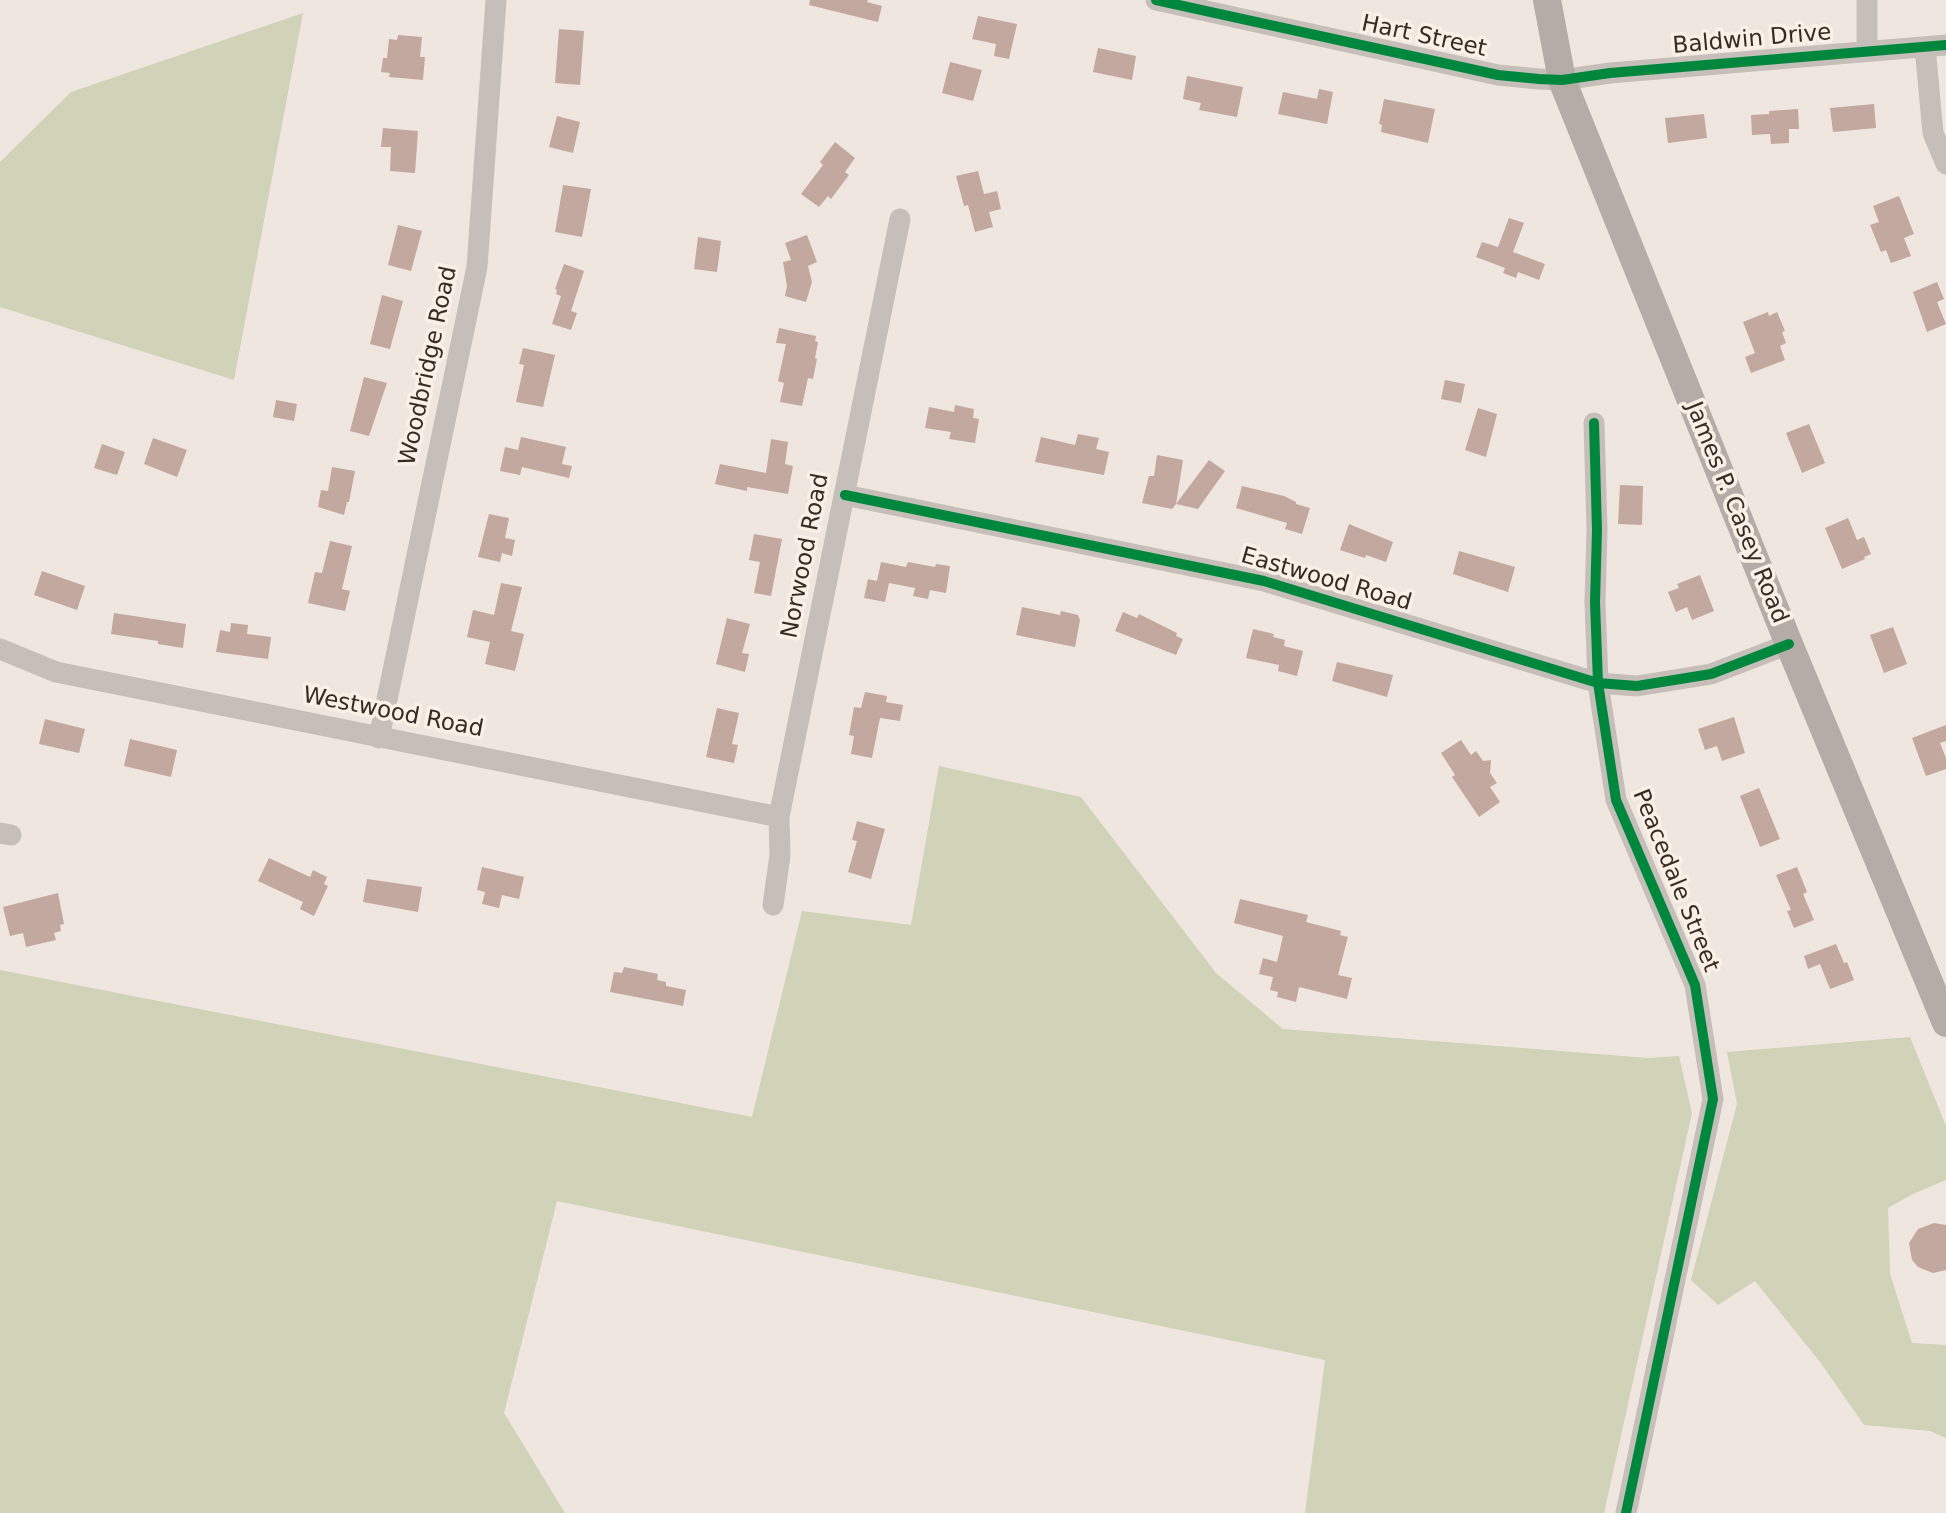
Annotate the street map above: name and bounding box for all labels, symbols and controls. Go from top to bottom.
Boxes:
street label: Hart Street [1359,10,1489,64]
street label: Baldwin Drive [1671,19,1833,61]
street label: Woodbridge Road [394,264,464,468]
street label: James P. Casey Road [1679,398,1793,628]
street label: Norwood Road [776,471,836,641]
street label: Eastwood Road [1238,542,1414,618]
street label: Westwood Road [300,682,486,744]
street label: Peacedale Street [1626,786,1724,976]

